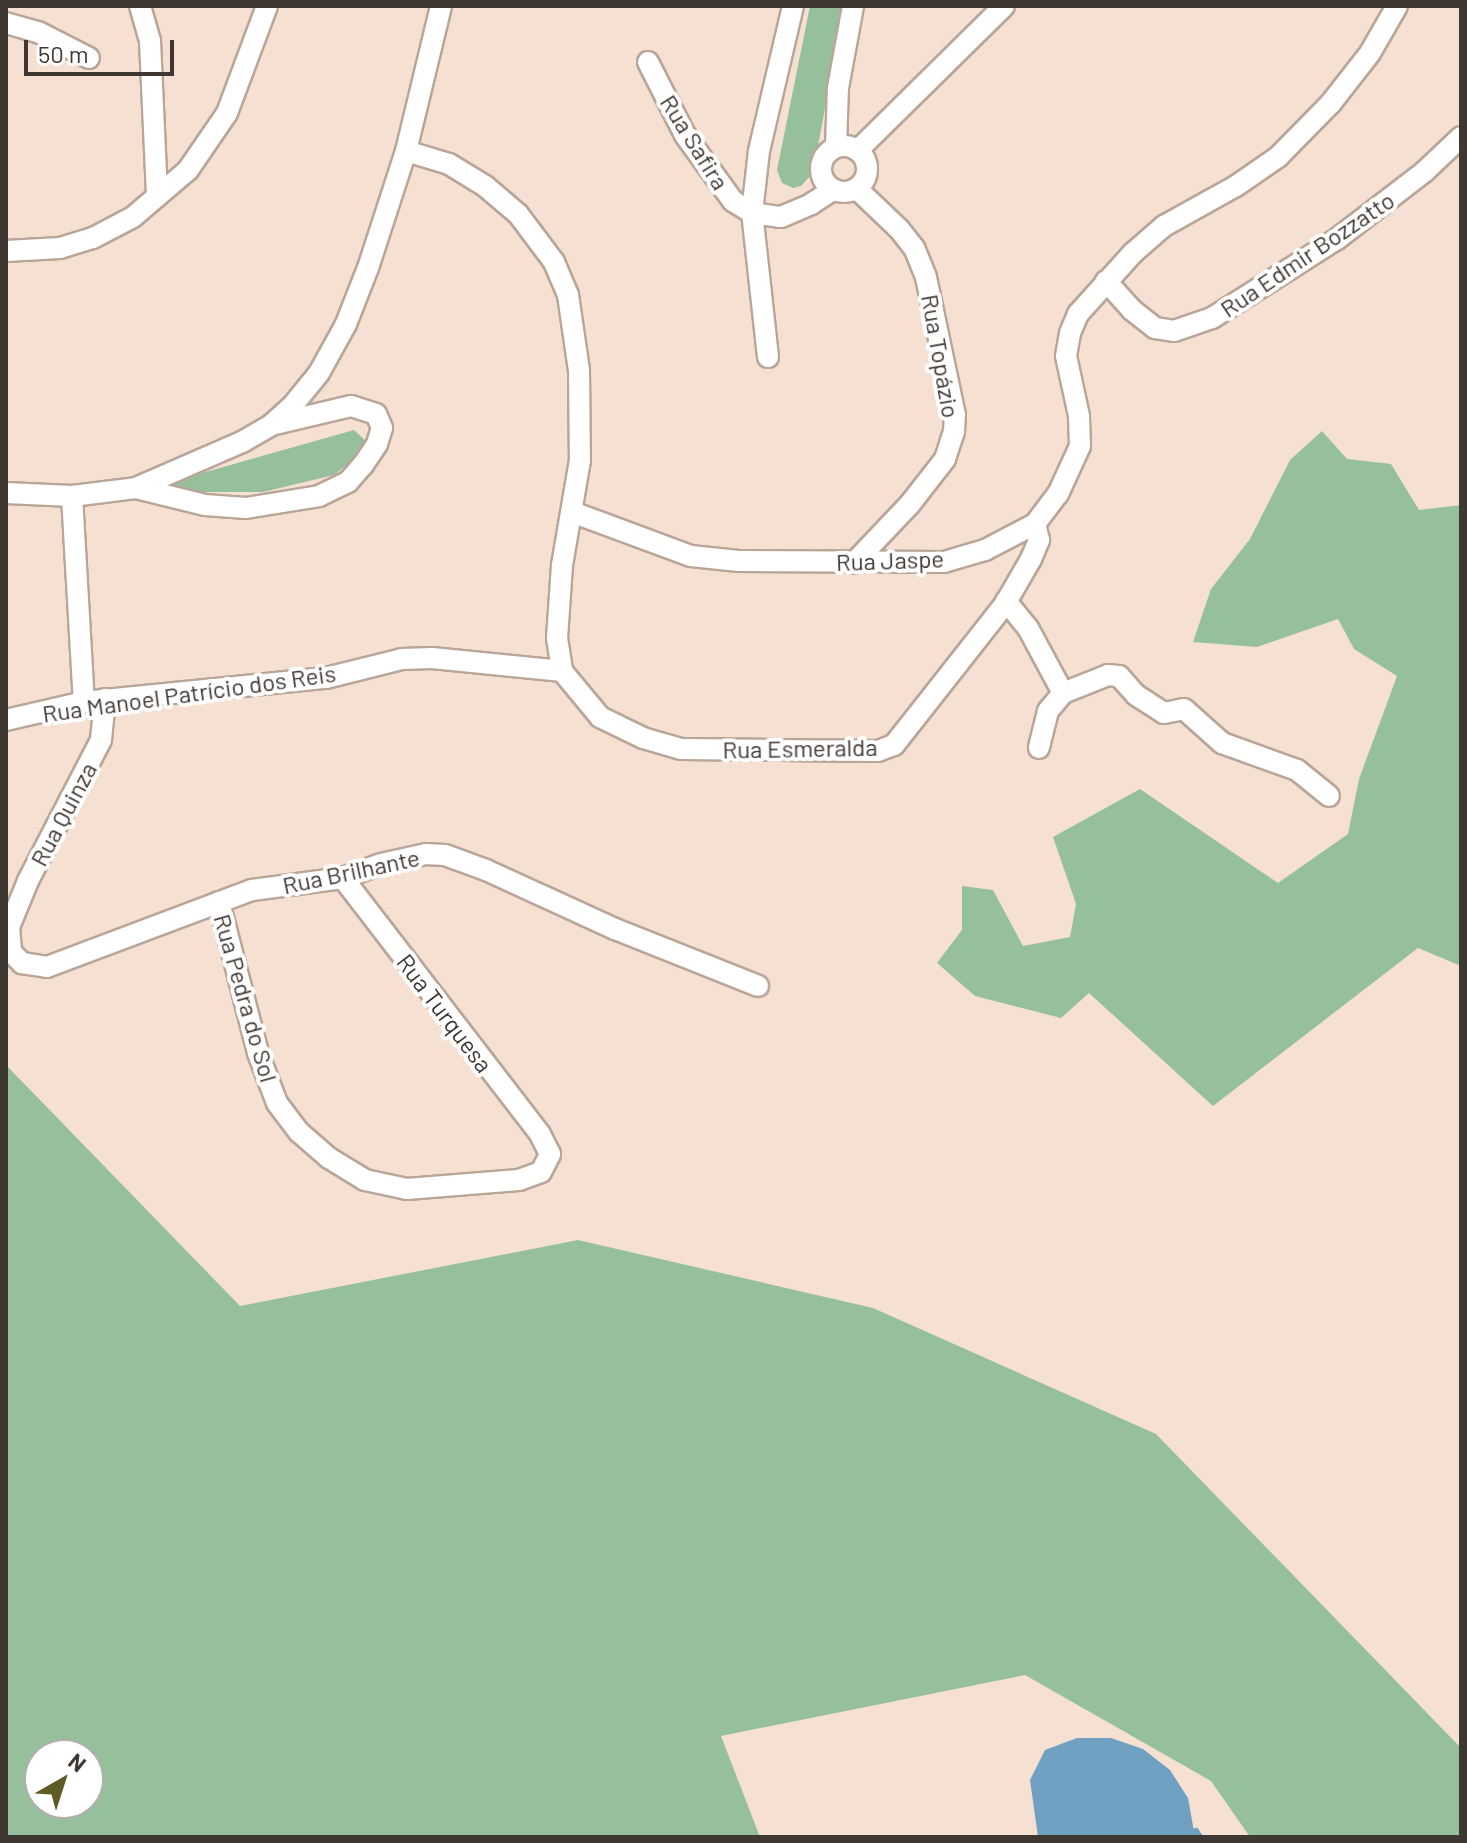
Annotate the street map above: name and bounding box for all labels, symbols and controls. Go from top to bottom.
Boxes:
scale bar [28,24,178,74]
text: 50 m [38,39,89,68]
street label: Rua Safira [655,89,735,195]
street label: Rua Edmir Bozzatto [1215,185,1399,323]
street label: Rua Topázio [916,292,966,420]
street label: Rua Jaspe [835,544,945,576]
street label: Rua Manoel Patrício dos Reis [40,658,338,728]
street label: Rua Esmeralda [722,732,878,764]
street label: Rua Quinza [24,757,102,871]
street label: Rua Brilhante [280,842,422,900]
street label: Rua Pedra do Sol [208,911,284,1085]
street label: Rua Turquesa [391,948,499,1078]
north arrow [24,1739,104,1819]
text: N [64,1747,92,1777]

